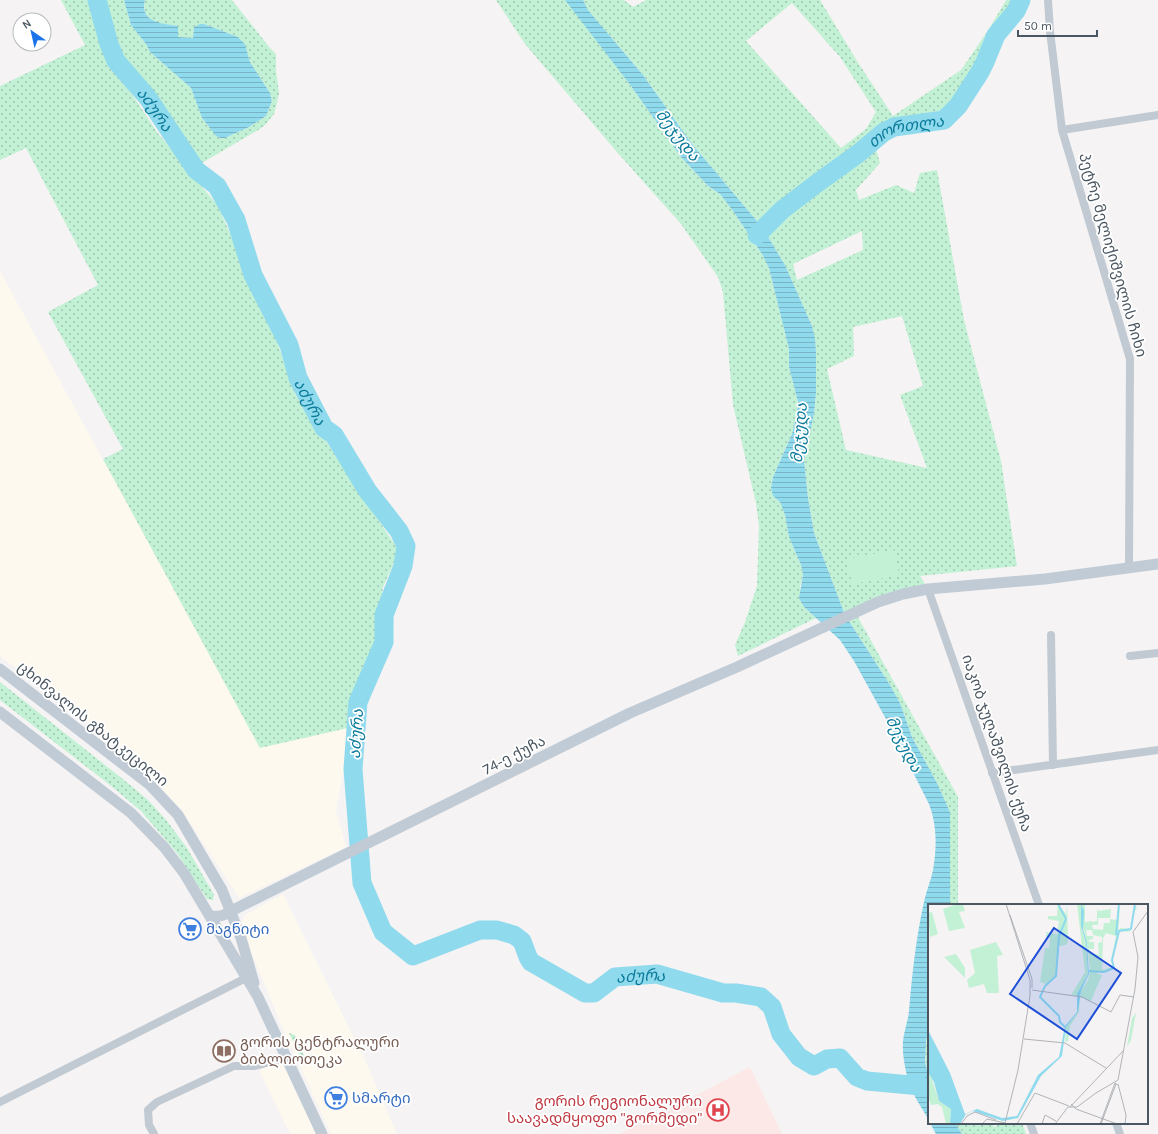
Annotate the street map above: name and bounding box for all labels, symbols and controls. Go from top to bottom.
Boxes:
north arrow [12,12,52,52]
scale bar [1018,12,1097,38]
text: N [20,17,34,32]
text: 50 m [1024,19,1052,33]
water label: აძურა [133,83,177,135]
water label: მეჯუდა [652,105,704,165]
water label: თორთლა [863,111,945,151]
street label: პეტრე მელიქიშვილის ჩიხი [1075,151,1151,359]
water label: აძურა [290,375,330,428]
water label: მეჯუდა [787,402,811,464]
street label: იაკობ ჯუღაშვილის ქუჩა [958,652,1036,834]
street label: ცხინვალის გზატკეცილი [14,658,172,790]
water label: აძურა [345,708,367,759]
water label: მეჯუდა [882,713,926,775]
street label: 74-ე ქუჩა [480,732,548,778]
inset map [928,904,1148,1124]
supermarket icon: მაგნიტი [177,916,203,942]
place label: მაგნიტი [206,920,269,938]
water label: აძურა [615,964,668,986]
place label: გორის ცენტრალური ბიბლიოთეკა [240,1033,399,1068]
library icon: გორის ცენტრალური ბიბლიოთეკა [211,1038,237,1064]
supermarket icon: სმარტი [323,1085,349,1111]
place label: სმარტი [352,1089,411,1107]
place label: გორის რეგიონალური საავადმყოფო "გორმედი" [507,1092,702,1127]
hospital icon: გორის რეგიონალური საავადმყოფო "გორმედი" [705,1097,731,1123]

